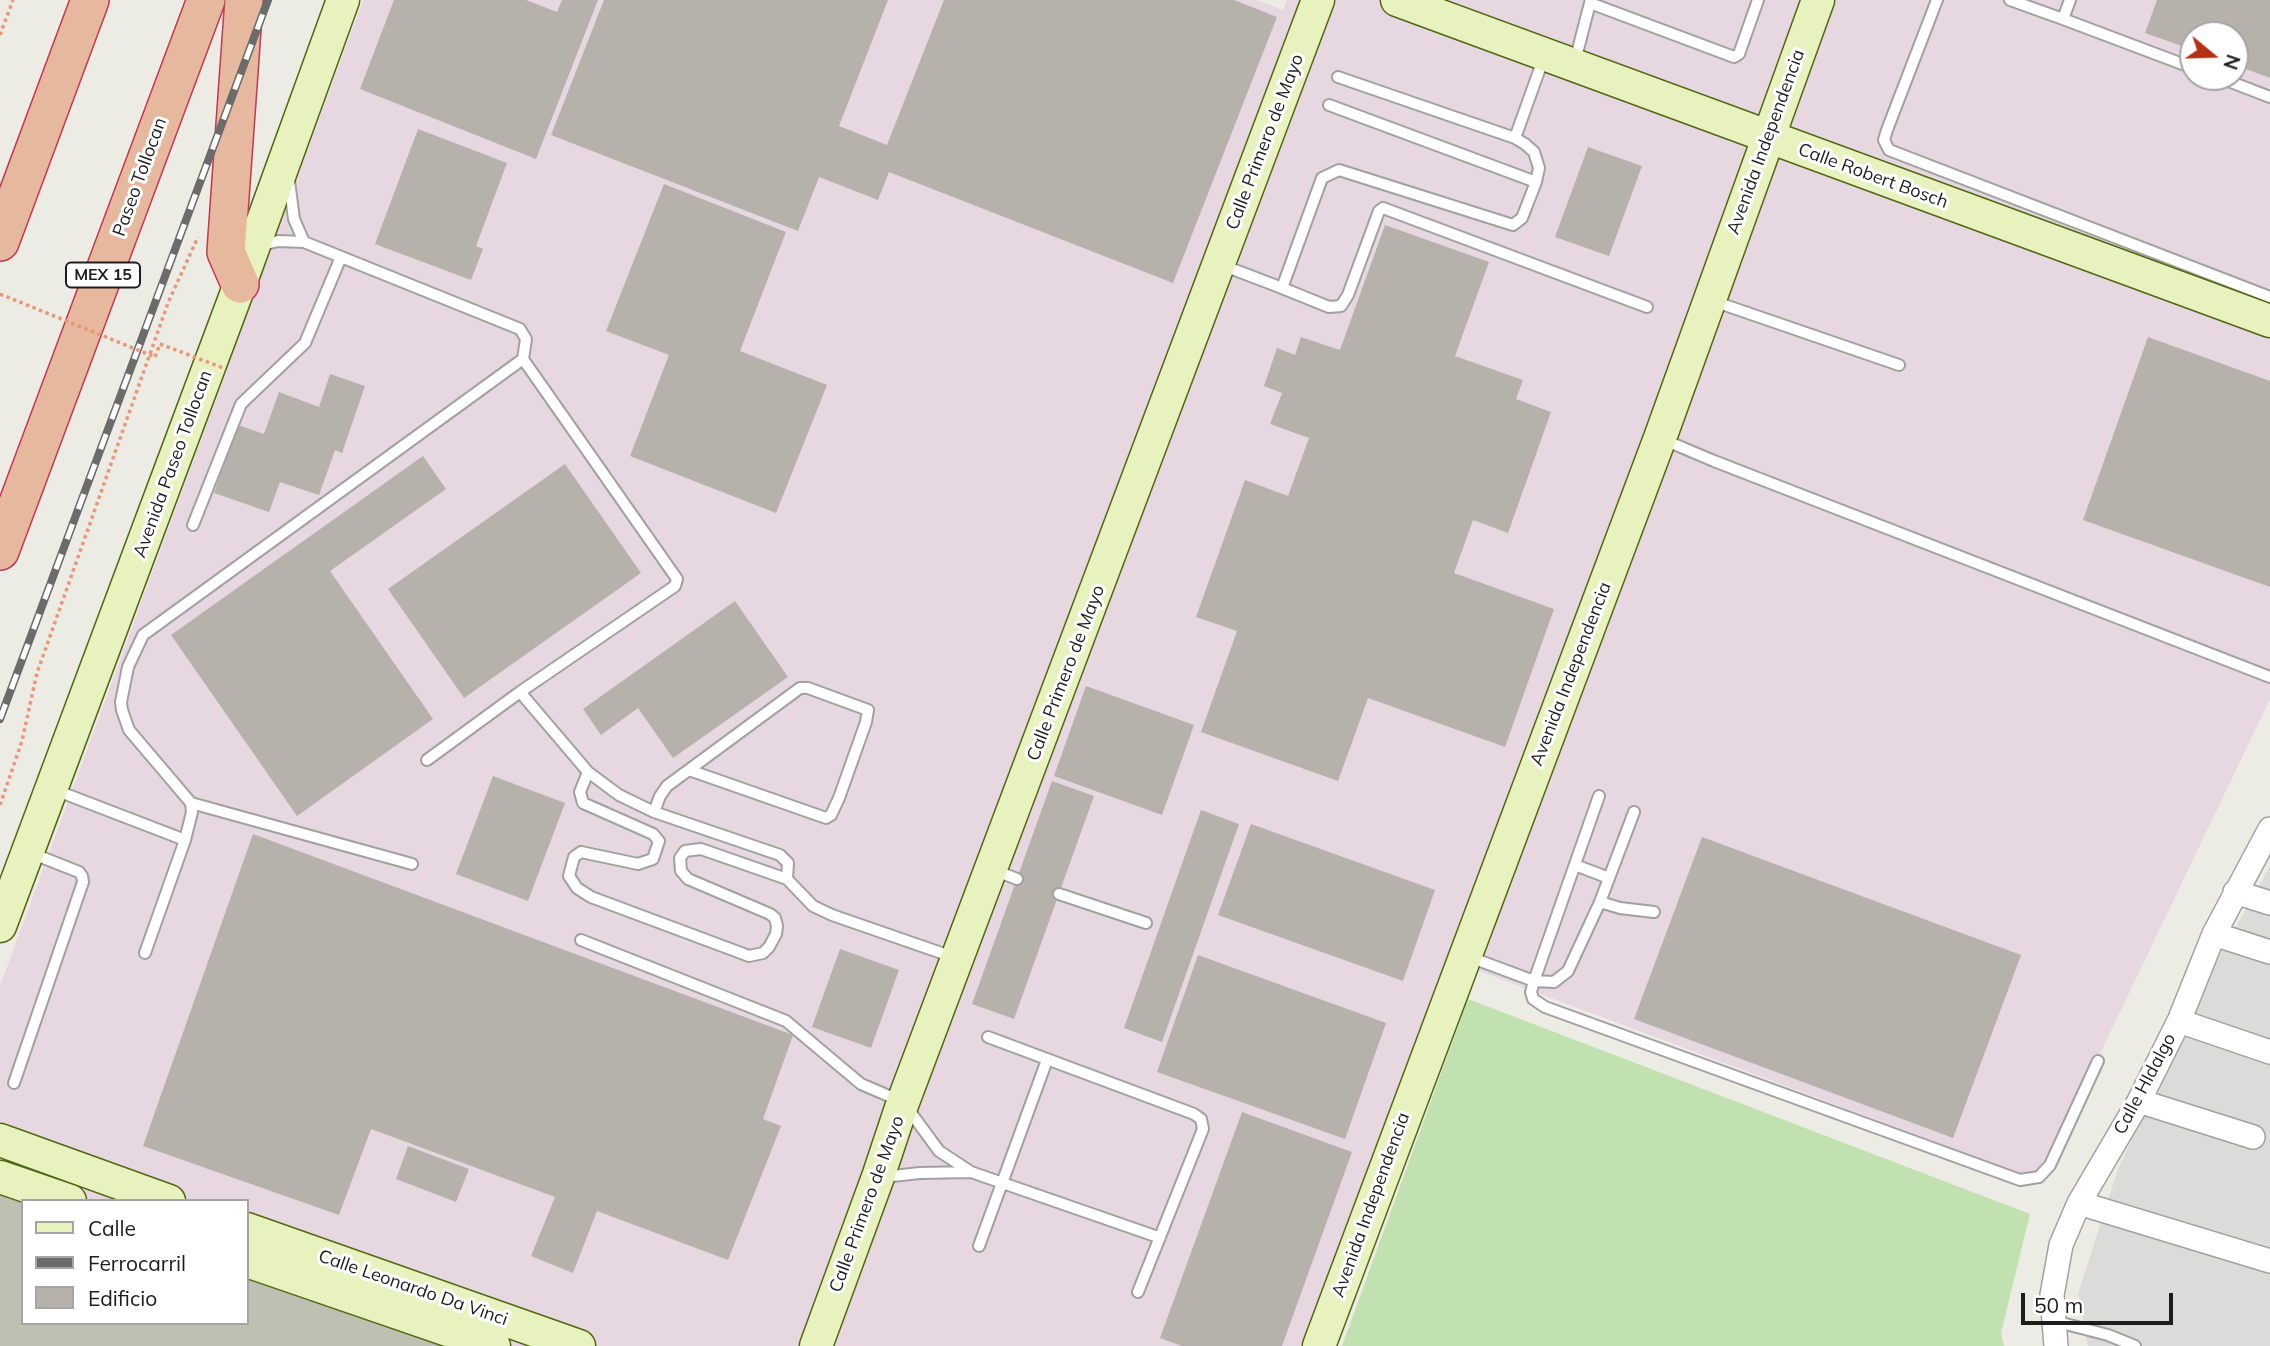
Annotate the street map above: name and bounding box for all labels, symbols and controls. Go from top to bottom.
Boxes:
north arrow [2179,21,2249,91]
street label: Avenida Independencia [1722,47,1810,237]
street label: Calle Primero de Mayo [1222,51,1308,233]
text: N [2218,51,2246,73]
street label: Paseo Tollocan [109,115,171,239]
street label: Calle Robert Bosch [1795,139,1951,213]
road number: MEX 15 [66,262,140,288]
street label: Avenida Paseo Tollocan [129,367,217,561]
street label: Avenida Independencia [1526,579,1616,769]
street label: Calle Primero de Mayo [1023,582,1109,764]
street label: Calle HIdalgo [2109,1030,2181,1138]
street label: Avenida Independencia [1327,1110,1415,1300]
street label: Calle Primero de Mayo [825,1113,909,1295]
legend [21,1199,248,1325]
text: Calle [88,1215,136,1241]
street label: Calle Leonardo Da Vinci [316,1245,510,1331]
text: Ferrocarril [88,1250,186,1276]
scale bar [2025,1280,2177,1324]
text: Edificio [88,1285,157,1311]
text: 50 m [2034,1292,2083,1318]

